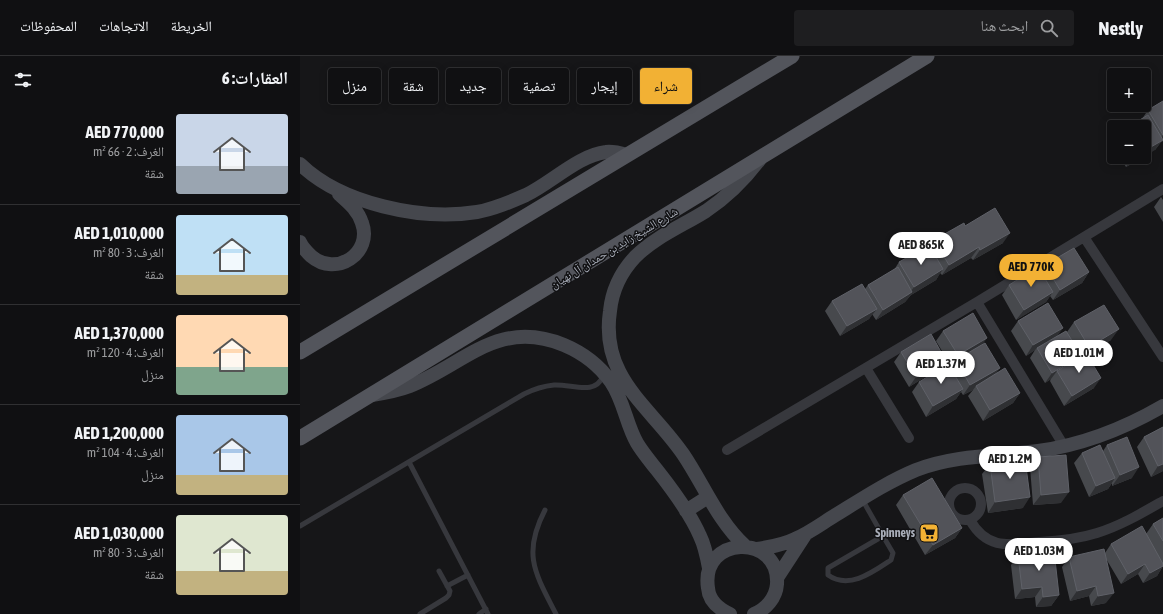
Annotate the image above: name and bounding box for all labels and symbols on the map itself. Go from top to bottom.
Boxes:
street label: شارع الشيخ زايد بن حمدان آل نهيان [548,204,681,293]
pin: AED 865K [880,232,962,266]
pin: AED 770K [990,254,1072,288]
pin: AED 1.01M [1033,340,1125,374]
pin: AED 1.37M [895,351,987,385]
pin: AED 1.2M [969,446,1051,480]
supermarket icon: Spinneys [918,522,940,544]
place label: Spinneys [875,526,916,540]
pin: AED 1.03M [993,538,1085,572]

